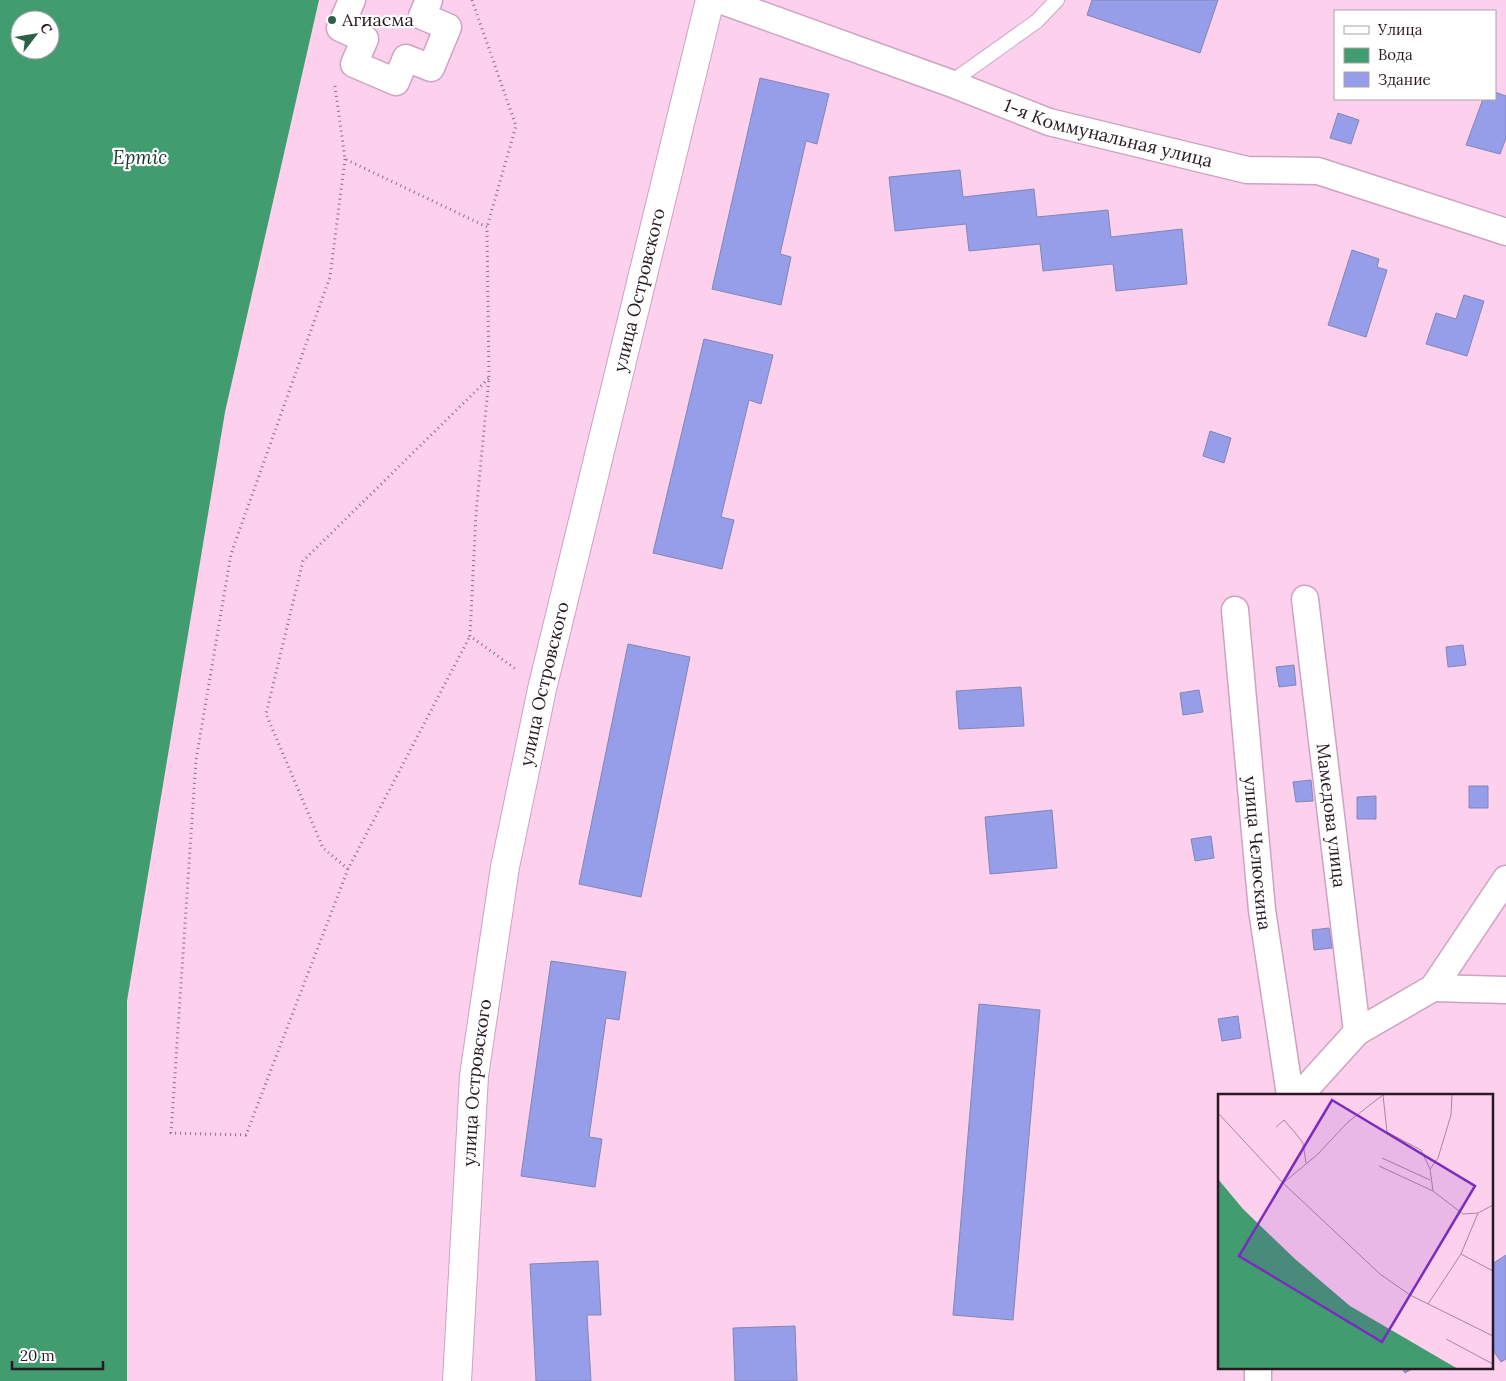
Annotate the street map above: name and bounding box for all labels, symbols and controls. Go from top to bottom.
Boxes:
place label: Агиасма [341,8,414,31]
north arrow [10,10,60,60]
legend [1334,10,1496,100]
marker: Агиасма [326,14,338,26]
text: С [36,20,57,37]
text: Улица [1377,20,1423,39]
text: Вода [1378,45,1413,64]
text: Здание [1378,70,1431,89]
street label: 1-я Коммунальная улица [1001,93,1215,172]
water label: Ертіс [113,145,167,169]
street label: улица Островского [608,206,670,374]
street label: улица Островского [514,599,574,768]
street label: Мамедова улица [1311,742,1352,889]
street label: улица Челюскина [1239,775,1277,932]
street label: улица Островского [457,998,496,1167]
inset map [1218,1094,1494,1368]
scale bar [12,1338,104,1370]
text: 20 m [20,1346,55,1365]

